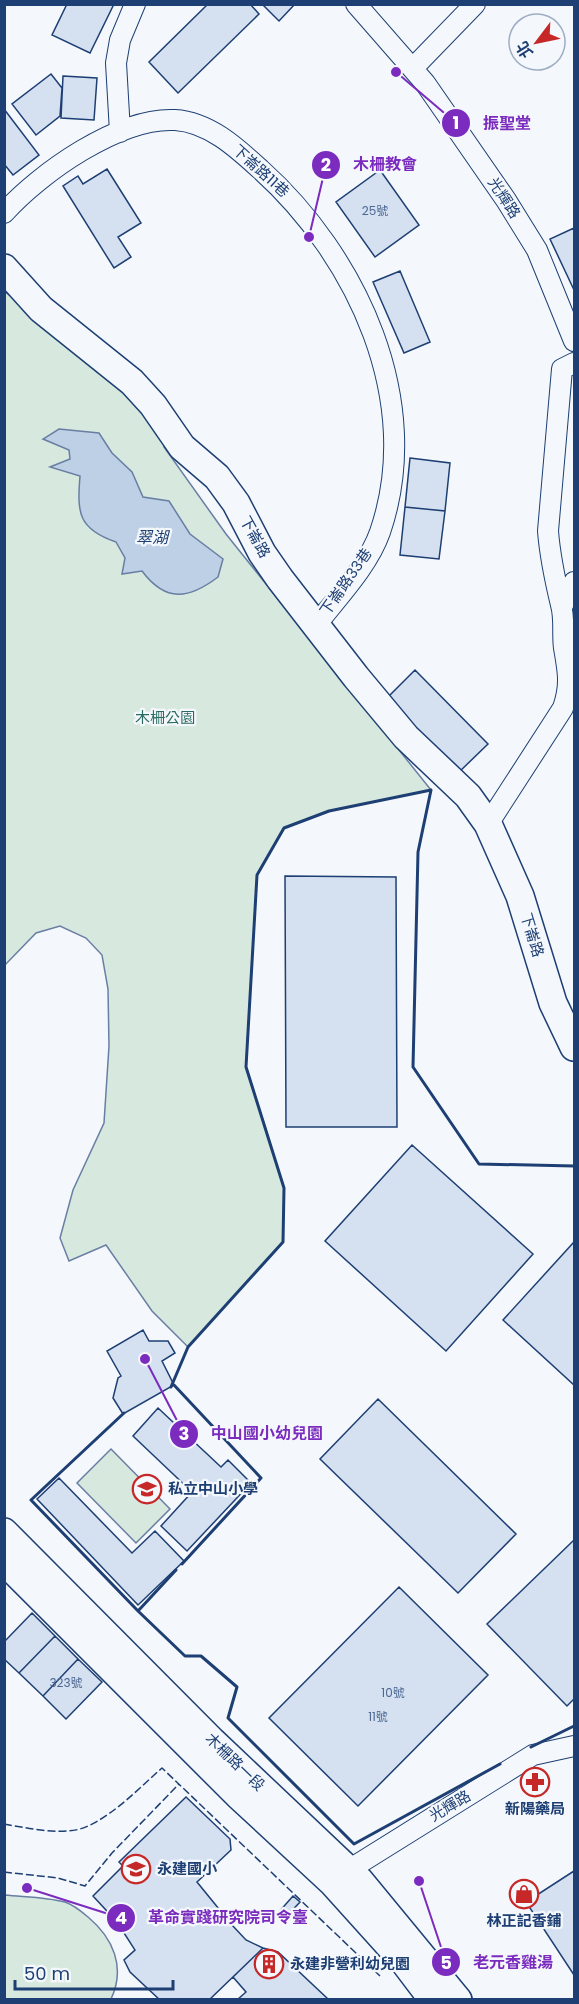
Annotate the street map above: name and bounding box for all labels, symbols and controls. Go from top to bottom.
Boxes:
north arrow [507,12,567,72]
text: 北 [511,37,539,63]
callout: 振聖堂 [441,106,543,140]
text: 1 [453,110,459,135]
text: 振聖堂 [483,112,531,135]
street label: 下崙路11巷 [228,140,294,202]
callout: 木柵教會 [311,148,429,182]
text: 2 [321,152,331,177]
text: 木柵教會 [353,153,417,176]
street label: 光輝路 [483,173,525,222]
house number: 25號 [362,202,388,219]
street label: 下崙路 [235,512,276,562]
water label: 翠湖 [136,526,171,549]
street label: 下崙路33巷 [315,544,376,620]
park label: 木柵公園 [135,707,195,728]
street label: 下崙路 [516,910,549,959]
callout: 中山國小幼兒園 [169,1417,335,1451]
text: 3 [179,1421,189,1446]
text: 中山國小幼兒園 [211,1422,323,1445]
school or university icon: 私立中山小學 [131,1473,163,1505]
place label: 私立中山小學 [168,1478,258,1499]
house number: 323號 [49,1674,83,1691]
house number: 10號 [381,1684,405,1701]
house number: 11號 [368,1708,388,1725]
street label: 木柵路一段 [201,1728,270,1795]
pharmacy icon: 新陽藥局 [519,1766,551,1798]
street label: 光輝路 [425,1785,474,1826]
place label: 新陽藥局 [505,1798,565,1819]
school or university icon: 永建國小 [120,1853,152,1885]
place label: 永建國小 [157,1858,218,1879]
shop icon: 林正記香鋪 [508,1878,540,1910]
callout: 革命實踐研究院司令臺 [106,1901,320,1935]
text: 4 [115,1905,127,1930]
text: 革命實踐研究院司令臺 [148,1906,308,1929]
place label: 林正記香鋪 [486,1910,562,1931]
callout: 老元香雞湯 [431,1945,565,1979]
building icon: 永建非營利幼兒園 [253,1948,285,1980]
text: 5 [440,1950,452,1975]
text: 老元香雞湯 [473,1951,553,1974]
scale bar [15,1953,172,1991]
place label: 永建非營利幼兒園 [290,1953,410,1974]
text: 50 m [24,1961,70,1986]

